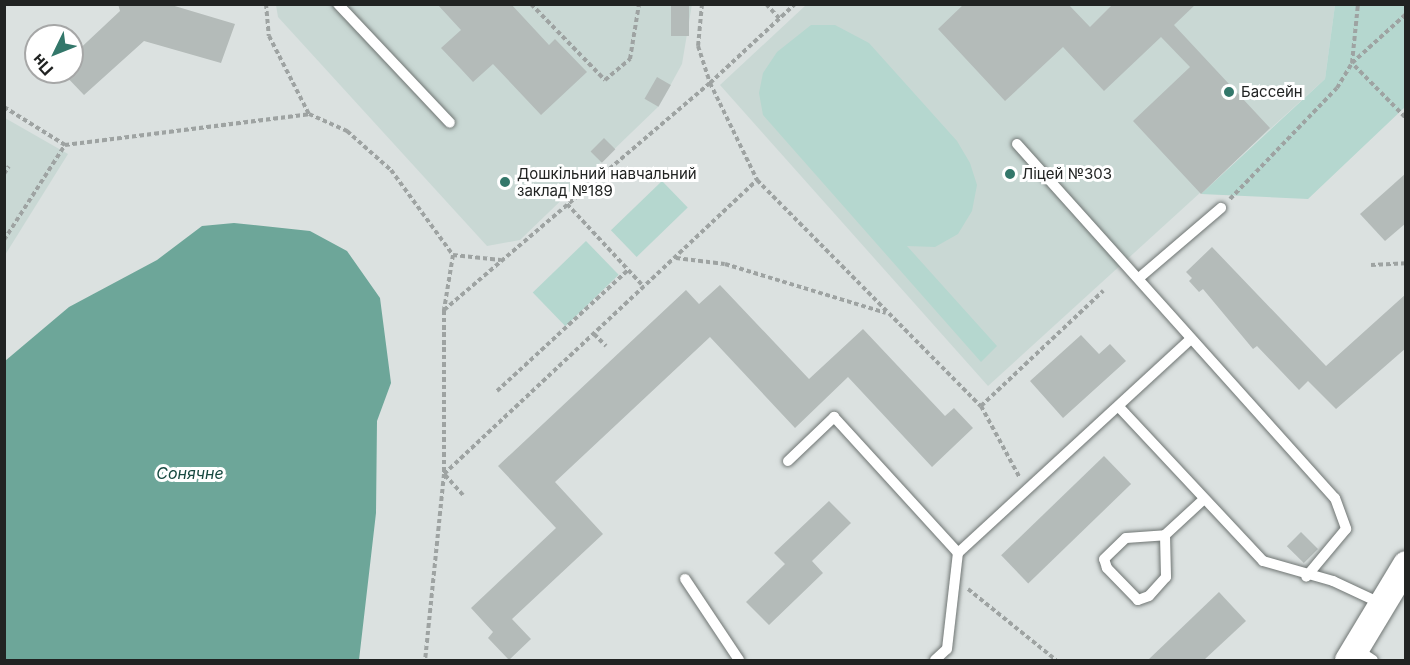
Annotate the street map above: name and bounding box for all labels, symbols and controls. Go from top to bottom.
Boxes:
north arrow [24,24,84,84]
text: Пн [28,50,57,80]
place label: Бассейн [1241,83,1303,101]
marker: Бассейн [1222,85,1236,99]
place label: Дошкільний навчальний заклад №189 [517,164,697,199]
place label: Ліцей №303 [1022,165,1112,183]
marker: Ліцей №303 [1003,167,1017,181]
marker: Дошкільний навчальний заклад №189 [498,175,512,189]
water label: Сонячне [156,463,224,483]

